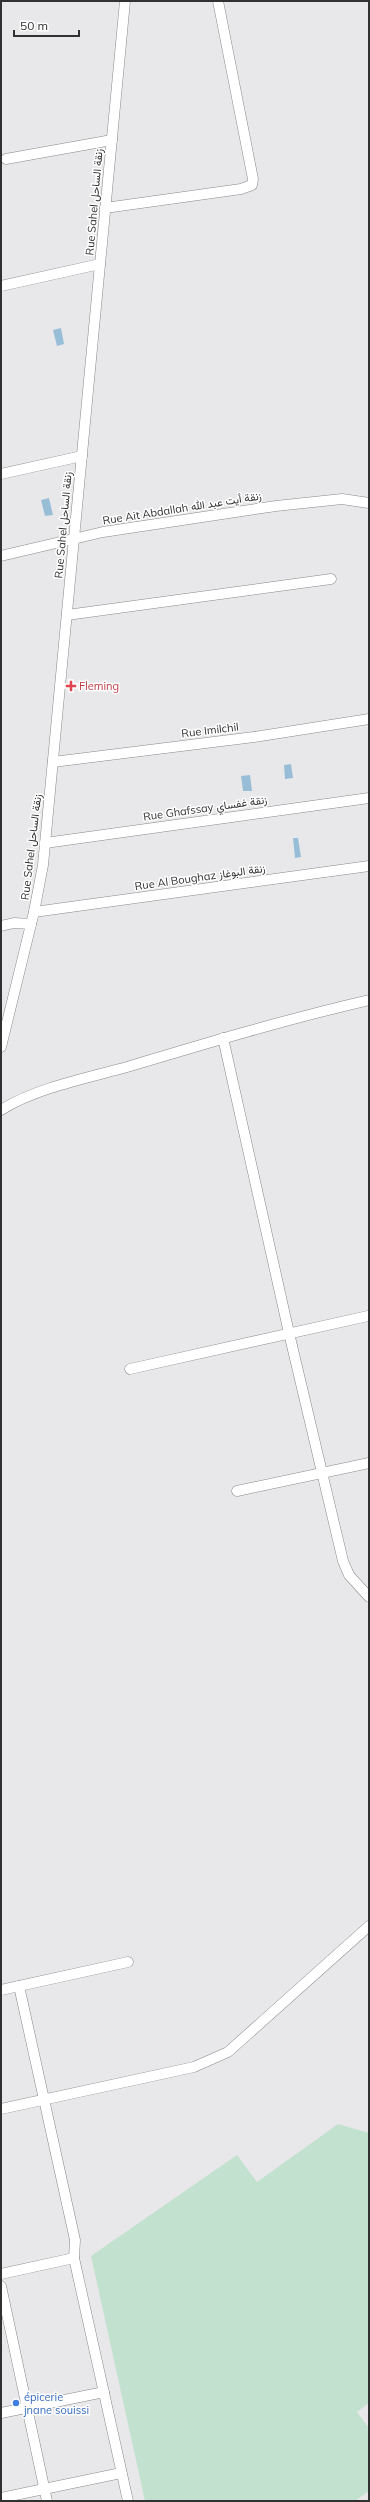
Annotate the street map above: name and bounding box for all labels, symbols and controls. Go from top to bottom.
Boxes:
scale bar [14,12,79,38]
text: 50 m [20,18,48,33]
street label: Rue Sahel زنقة الساحل [82,148,106,256]
street label: Rue Sahel زنقة الساحل [51,471,75,579]
street label: Rue Ait Abdallah زنقة أيت عبد الله [102,488,263,527]
place label: Fleming [79,679,119,693]
marker: Fleming [66,681,76,691]
street label: Rue Imilchil [181,720,239,740]
street label: Rue Ghafssay زنقة غفساي [142,792,269,827]
street label: Rue Sahel زنقة الساحل [18,793,44,901]
street label: Rue Al Boughaz زنقة البوغاز [134,861,266,893]
place label: épicerie jnane souissi [23,2390,89,2417]
marker: épicerie jnane souissi [11,2398,21,2408]

